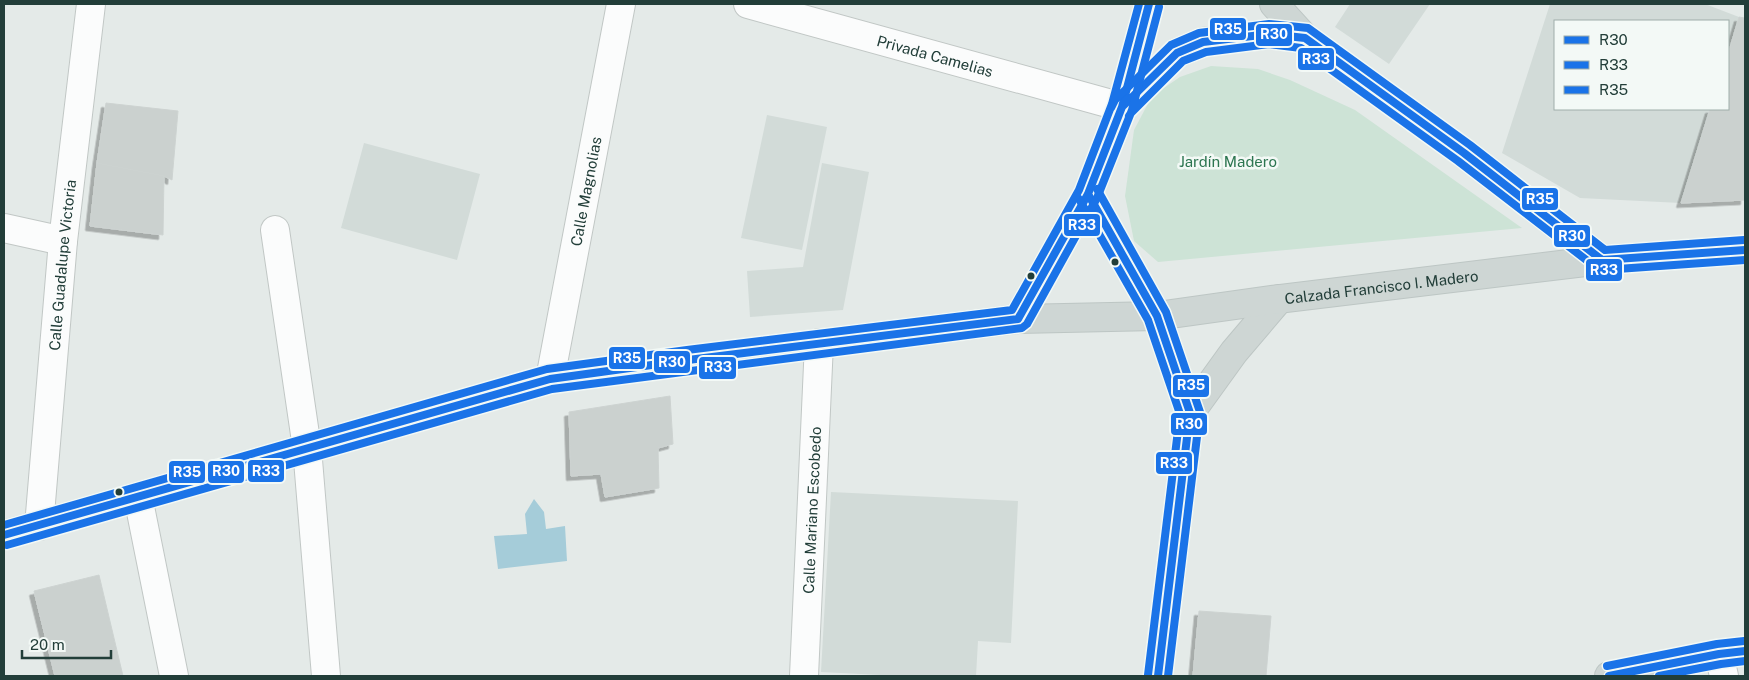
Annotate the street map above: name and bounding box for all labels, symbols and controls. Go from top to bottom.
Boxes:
line badge: R35 [1209,17,1247,41]
legend [1554,20,1729,110]
text: R35 [1214,21,1242,37]
line badge: R30 [1255,23,1293,47]
text: R30 [1260,26,1288,42]
street label: Privada Camelias [875,31,995,80]
text: R30 [1599,31,1628,48]
line badge: R33 [1297,47,1335,71]
text: R33 [1302,51,1330,67]
text: R33 [1599,56,1628,73]
text: R35 [1599,81,1628,98]
street label: Calle Magnolias [567,135,604,248]
park label: Jardín Madero [1179,153,1277,170]
street label: Calle Guadalupe Victoria [45,179,79,351]
line badge: R35 [1521,187,1559,211]
text: R35 [1526,191,1554,207]
line badge: R33 [1063,213,1101,237]
text: R33 [1068,217,1096,233]
line badge: R30 [1553,224,1591,248]
text: R30 [1558,228,1586,244]
unlabelled marker [1110,257,1120,267]
line badge: R33 [1585,258,1623,282]
text: R33 [1590,262,1618,278]
street label: Calzada Francisco I. Madero [1283,267,1479,307]
unlabelled marker [1026,271,1036,281]
line badge: R35 [608,346,646,370]
text: R35 [613,350,641,366]
line badge: R30 [653,350,691,374]
text: R30 [658,354,686,370]
line badge: R33 [698,356,737,380]
text: R33 [704,359,732,375]
line badge: R35 [1172,374,1210,398]
text: R35 [1177,377,1205,393]
line badge: R30 [1170,412,1208,436]
text: R30 [1175,416,1203,432]
street label: Calle Mariano Escobedo [799,426,824,594]
line badge: R33 [1155,451,1193,475]
text: R33 [1160,455,1188,471]
line badge: R33 [247,459,285,483]
line badge: R35 [168,460,206,484]
line badge: R30 [207,460,245,484]
text: R30 [212,463,240,479]
text: R33 [252,463,280,479]
text: R35 [173,464,201,480]
unlabelled marker [114,487,124,497]
scale bar [22,628,111,660]
text: 20 m [30,636,65,653]

